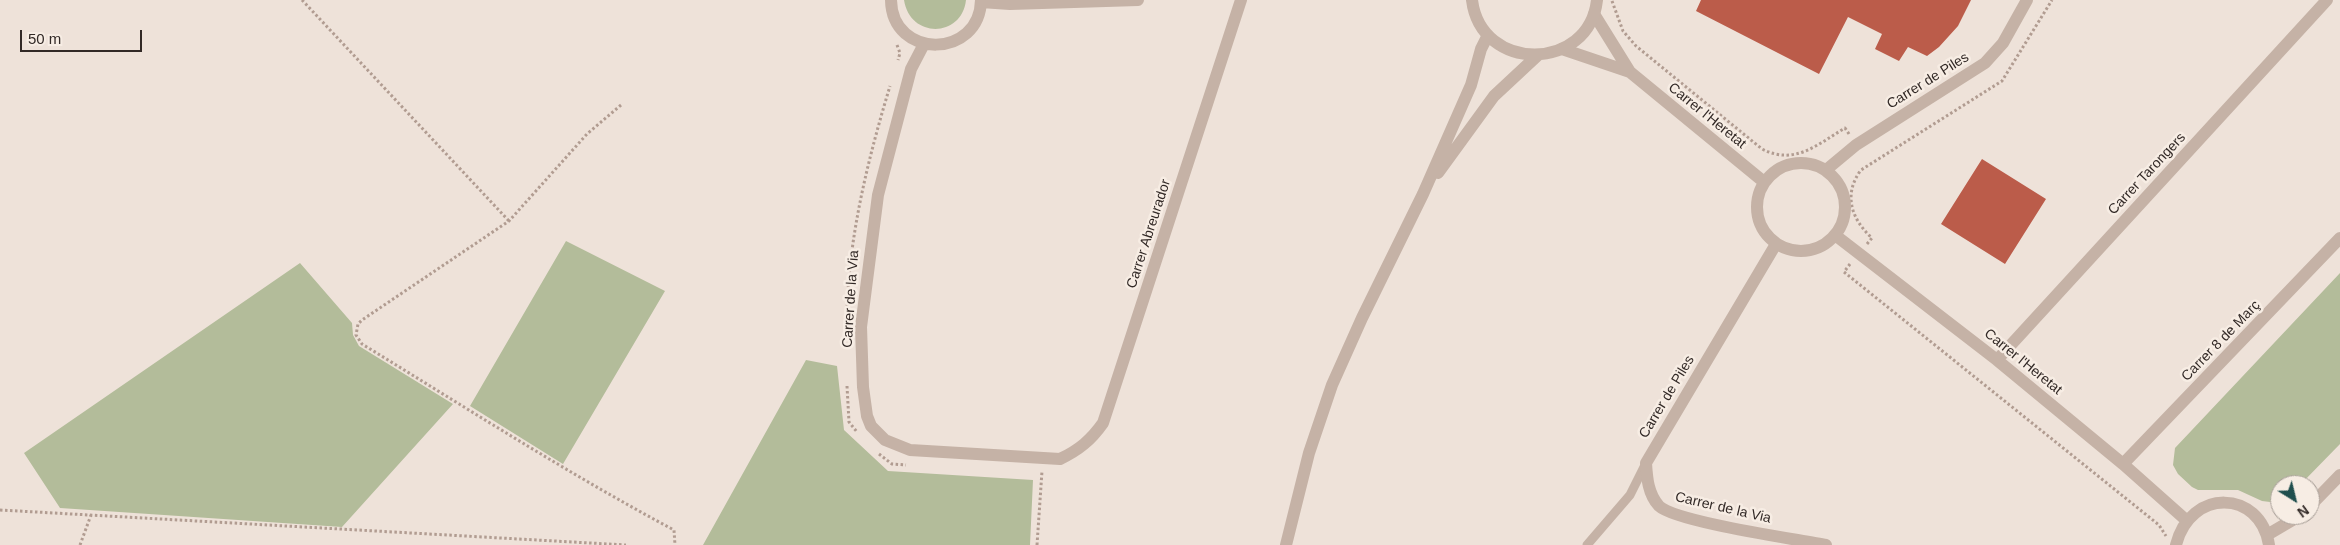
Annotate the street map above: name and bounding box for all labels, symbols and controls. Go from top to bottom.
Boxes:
scale bar [22,20,145,52]
text: 50 m [28,30,61,47]
street label: Carrer de Piles [1884,49,1972,113]
street label: Carrer l'Heretat [1665,79,1749,153]
street label: Carrer Tarongers [2105,130,2189,218]
street label: Carrer Abreurador [1123,177,1175,291]
street label: Carrer de la Via [839,250,863,348]
street label: Carrer 8 de Març [2178,297,2264,385]
street label: Carrer l'Heretat [1981,325,2065,399]
street label: Carrer de Piles [1636,353,1698,441]
north arrow [2270,475,2320,525]
street label: Carrer de la Via [1673,489,1773,527]
text: N [2294,502,2312,521]

